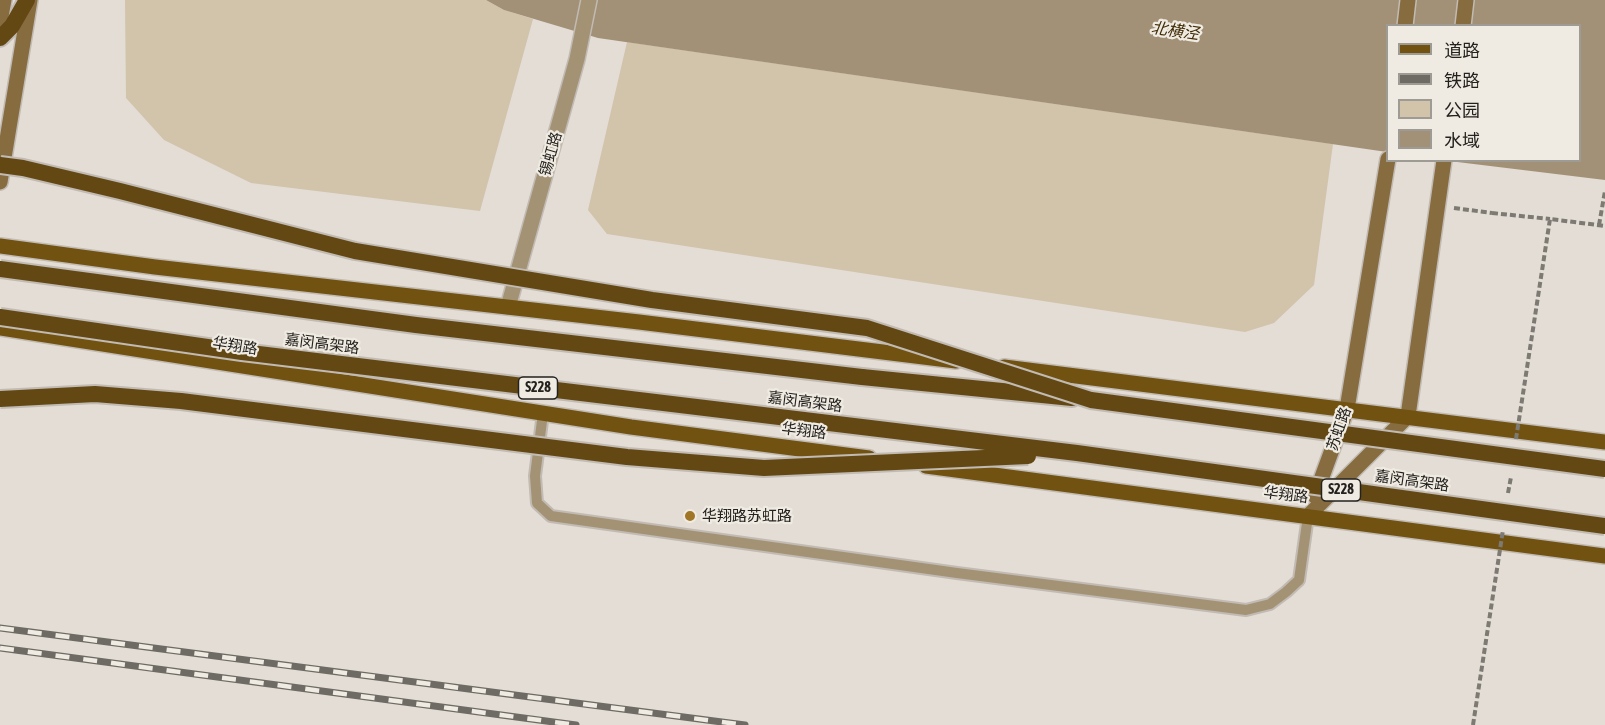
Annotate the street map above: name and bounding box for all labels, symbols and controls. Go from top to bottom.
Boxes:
water label: 北横泾 [1150,18,1200,44]
legend [1386,24,1581,162]
text: 道路 [1444,40,1480,61]
text: 铁路 [1444,70,1480,91]
text: 公园 [1444,100,1480,121]
street label: 锡虹路 [536,130,566,178]
text: 水域 [1444,130,1480,151]
street label: 嘉闵高架路 [284,330,360,358]
street label: 华翔路 [211,334,259,358]
road number: S228 [518,377,558,399]
street label: 嘉闵高架路 [767,388,843,416]
street label: 苏虹路 [1323,405,1355,453]
street label: 华翔路 [781,419,827,443]
street label: 嘉闵高架路 [1374,467,1450,495]
road number: S228 [1322,479,1360,501]
street label: 华翔路 [1263,483,1309,507]
place label: 华翔路苏虹路 [702,507,792,525]
marker: 华翔路苏虹路 [683,509,697,523]

